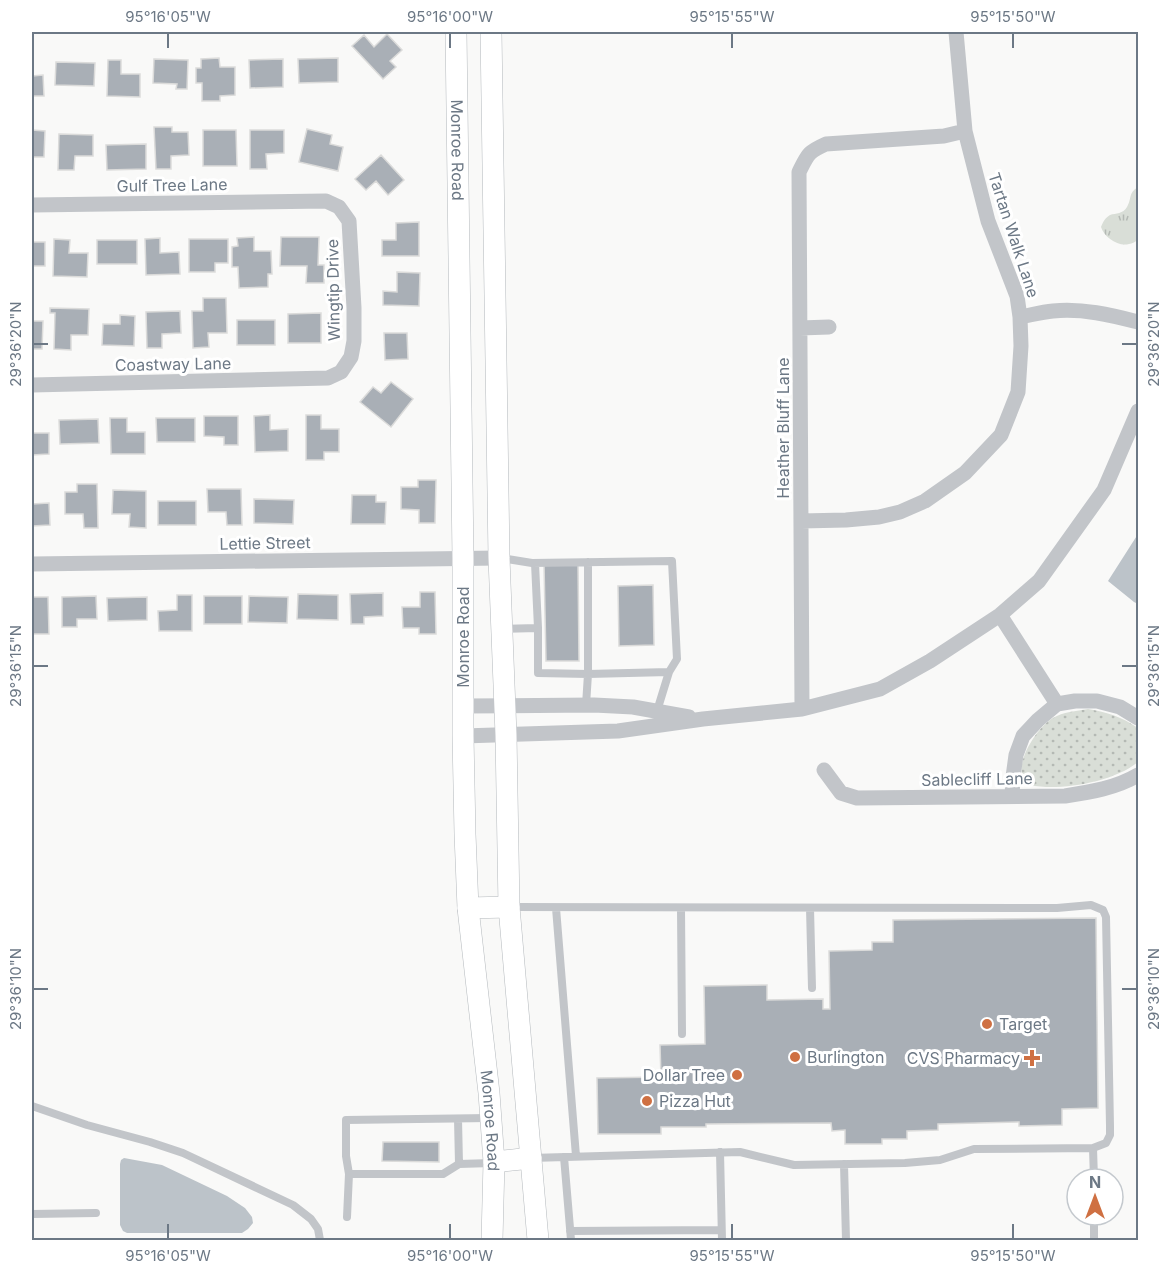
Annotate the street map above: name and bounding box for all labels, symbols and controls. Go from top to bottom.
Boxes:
text: 95°16'05"W [125,7,211,26]
text: 95°16'00"W [407,7,493,26]
text: 95°15'55"W [690,7,775,26]
text: 95°15'50"W [970,7,1056,26]
street label: Monroe Road [447,99,468,201]
street label: Tartan Walk Lane [984,170,1044,300]
street label: Gulf Tree Lane [116,174,228,196]
street label: Wingtip Drive [322,239,344,341]
text: 29°36'20"N [6,301,25,387]
text: 29°36'20"N [1144,301,1163,387]
street label: Coastway Lane [115,353,231,375]
street label: Heather Bluff Lane [773,357,793,499]
street label: Lettie Street [219,532,311,554]
street label: Monroe Road [453,586,473,688]
text: 29°36'15"N [6,625,25,707]
text: 29°36'15"N [1144,625,1163,707]
street label: Sablecliff Lane [921,768,1033,790]
text: 29°36'10"N [6,948,25,1030]
text: 29°36'10"N [1144,948,1163,1030]
place label: Target [999,1014,1047,1034]
marker: Target [980,1017,994,1031]
place label: Burlington [807,1047,884,1067]
place label: CVS Pharmacy [907,1048,1020,1068]
marker: Burlington [788,1050,802,1064]
marker: CVS Pharmacy [1025,1051,1039,1065]
place label: Dollar Tree [643,1065,725,1085]
marker: Dollar Tree [730,1068,744,1082]
street label: Monroe Road [476,1069,504,1171]
place label: Pizza Hut [659,1091,731,1111]
marker: Pizza Hut [640,1094,654,1108]
north arrow [1065,1167,1125,1227]
text: N [1089,1172,1101,1192]
text: 95°16'05"W [125,1246,211,1265]
text: 95°16'00"W [407,1246,493,1265]
text: 95°15'55"W [690,1246,775,1265]
text: 95°15'50"W [970,1246,1056,1265]

